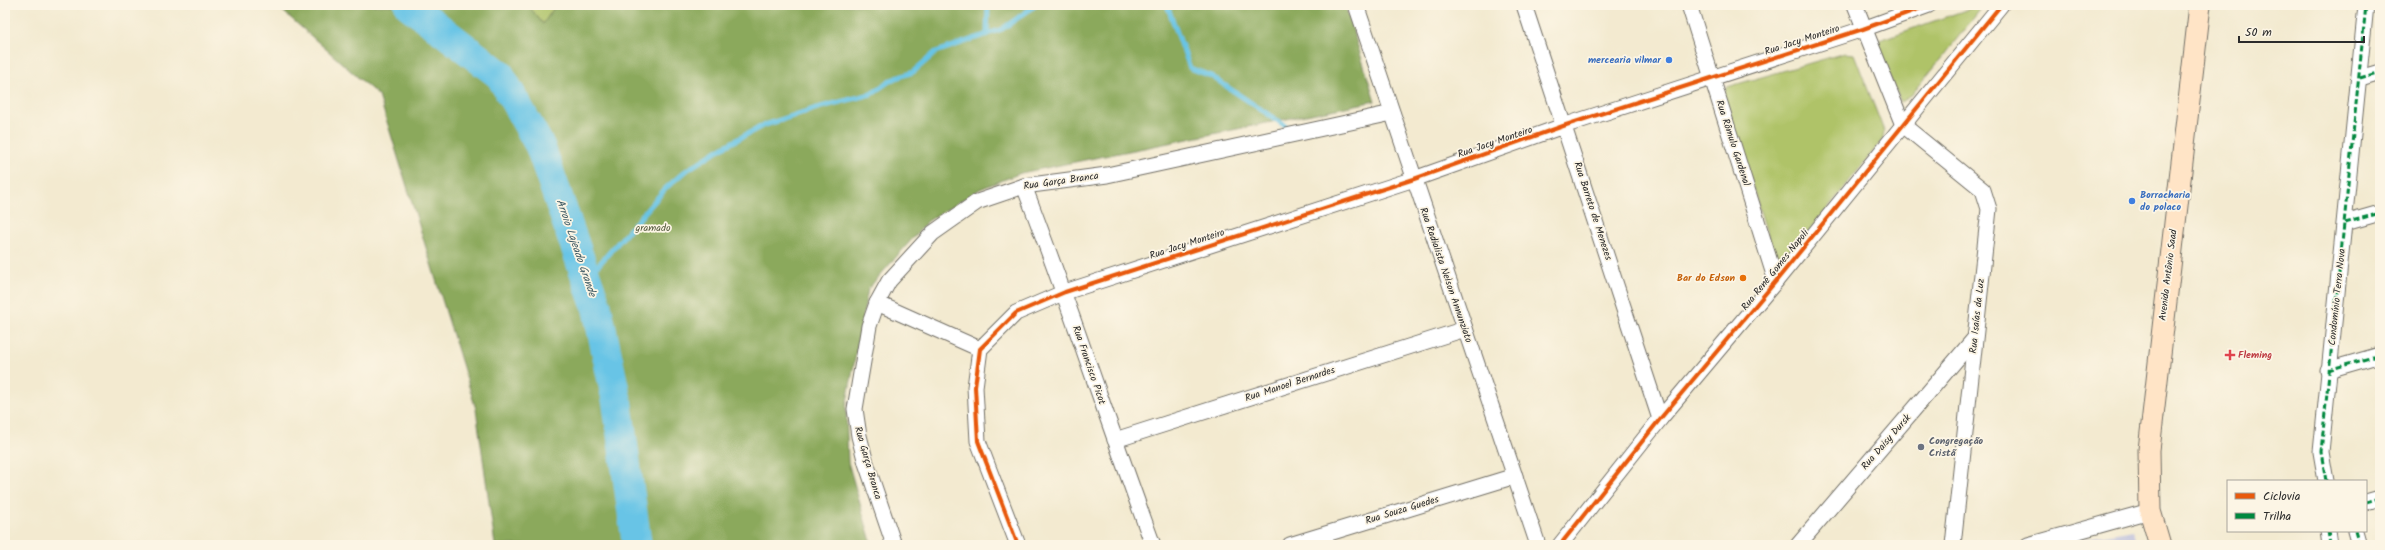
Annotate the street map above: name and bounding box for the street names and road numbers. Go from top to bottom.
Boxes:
street label: Rua Jacy Monteiro [1762,20,1842,60]
street label: Rua Rômulo Gardenal [1712,98,1755,189]
street label: Rua Jacy Monteiro [1455,122,1535,162]
street label: Rua Barreto de Menezes [1570,160,1617,263]
street label: Rua Garça Branca [1023,168,1100,194]
street label: Rua Radialista Nelson Annunziato [1415,205,1477,345]
street label: Rua Jacy Monteiro [1147,224,1227,264]
street label: Rua Renê Gomes Napoli [1737,225,1813,314]
street label: Avenida Antônio Saad [2154,227,2182,322]
street label: Condomínio Terra Nova [2324,247,2350,346]
street label: Rua Isaías da Luz [1965,277,1989,354]
street label: Rua Francisco Picot [1068,323,1110,407]
street label: Rua Manoel Bernardes [1243,362,1338,406]
street label: Rua Daisy Dursk [1857,410,1915,473]
street label: Rua Garça Branca [850,425,886,502]
street label: Rua Souza Guedes [1363,491,1442,529]

